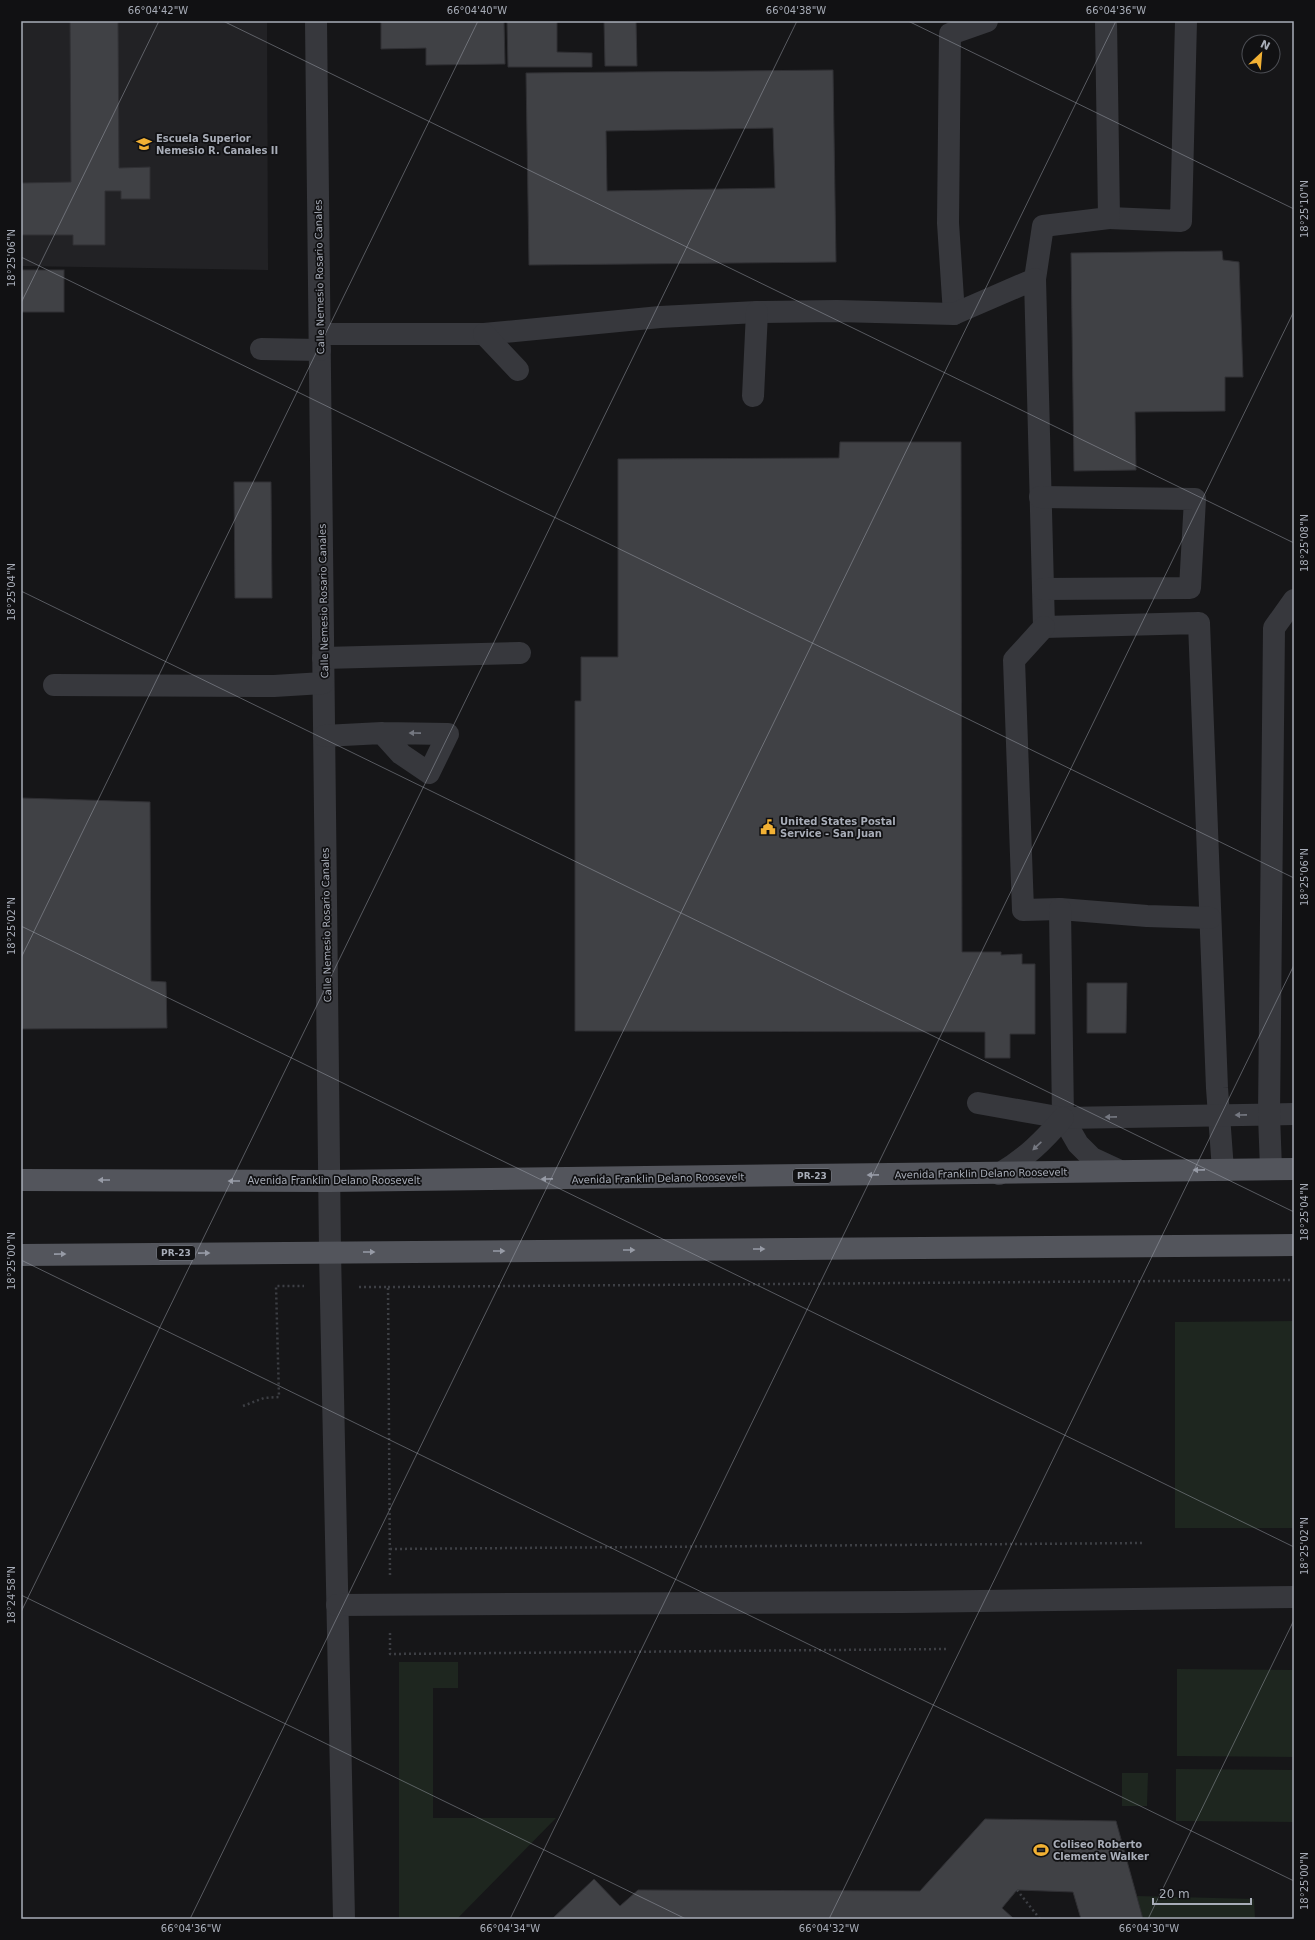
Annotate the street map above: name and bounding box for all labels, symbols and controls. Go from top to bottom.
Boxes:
text: 66°04'42"W [128,5,188,16]
text: 66°04'40"W [447,5,507,16]
text: 66°04'38"W [766,5,826,16]
text: 66°04'36"W [1086,5,1146,16]
north arrow [1241,34,1281,74]
text: N [1258,38,1272,53]
place label: Escuela Superior Nemesio R. Canales II [156,133,278,156]
school or university icon: Escuela Superior Nemesio R. Canales II [135,135,153,153]
text: 18°25'10"N [1299,180,1310,238]
street label: Calle Nemesio Rosario Canales [313,200,326,354]
text: 18°25'06"N [6,229,17,287]
text: 18°25'08"N [1299,514,1310,572]
street label: Calle Nemesio Rosario Canales [317,524,330,678]
text: 18°25'04"N [6,563,17,621]
one-way arrow [409,730,421,737]
place label: United States Postal Service - San Juan [780,816,896,839]
public building icon: United States Postal Service - San Juan [759,818,777,836]
street label: Calle Nemesio Rosario Canales [320,848,333,1002]
text: 18°25'06"N [1299,848,1310,906]
text: 18°25'02"N [6,897,17,955]
one-way arrow [1234,1112,1247,1118]
one-way arrow [1104,1114,1117,1120]
one-way arrow [1032,1142,1042,1151]
street label: Avenida Franklin Delano Roosevelt [895,1166,1068,1181]
one-way arrow [1193,1167,1205,1174]
road number: PR-23 [793,1169,831,1183]
street label: Avenida Franklin Delano Roosevelt [572,1171,745,1186]
one-way arrow [866,1172,879,1178]
street label: Avenida Franklin Delano Roosevelt [248,1175,420,1186]
one-way arrow [540,1176,553,1182]
one-way arrow [97,1177,110,1183]
one-way arrow [227,1178,240,1184]
text: 18°25'04"N [1299,1183,1310,1241]
text: 18°25'00"N [6,1232,17,1290]
road number: PR-23 [157,1246,195,1260]
one-way arrow [753,1246,766,1252]
one-way arrow [623,1247,636,1253]
one-way arrow [493,1248,506,1254]
one-way arrow [363,1249,376,1255]
one-way arrow [198,1250,211,1256]
one-way arrow [54,1251,67,1257]
text: 18°25'02"N [1299,1517,1310,1575]
text: 18°24'58"N [6,1566,17,1624]
place label: Coliseo Roberto Clemente Walker [1053,1839,1149,1862]
sports icon: Coliseo Roberto Clemente Walker [1032,1841,1050,1859]
text: 18°25'00"N [1299,1852,1310,1910]
scale bar [1153,1880,1251,1906]
text: 20 m [1159,1887,1190,1901]
text: 66°04'36"W [161,1923,221,1934]
text: 66°04'34"W [480,1923,540,1934]
text: 66°04'32"W [799,1923,859,1934]
text: 66°04'30"W [1119,1923,1179,1934]

